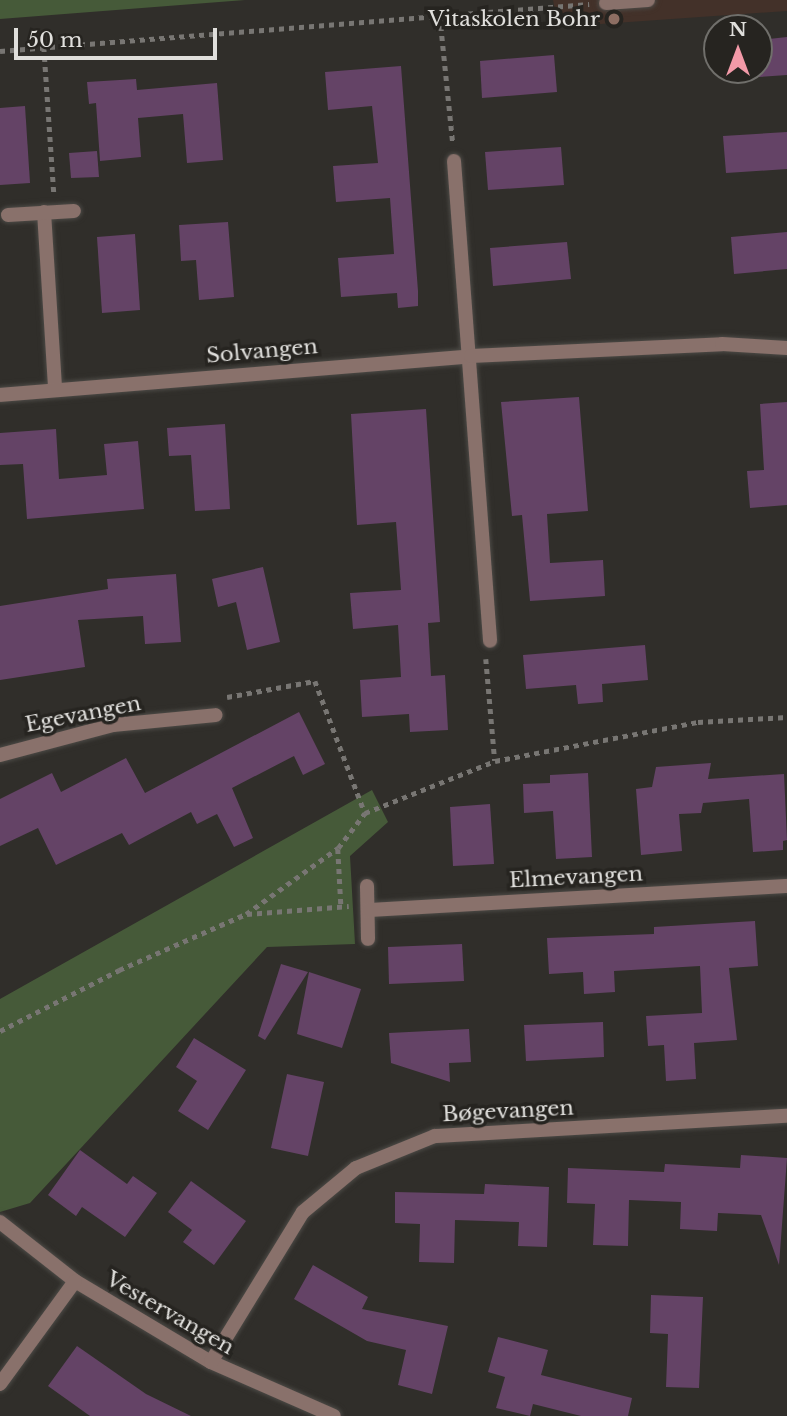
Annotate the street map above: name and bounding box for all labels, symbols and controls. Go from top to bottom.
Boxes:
place label: Vitaskolen Bohr [428,6,600,32]
marker: Vitaskolen Bohr [606,11,622,27]
scale bar [18,14,220,58]
north arrow [703,14,773,84]
text: N [729,18,747,41]
text: 50 m [27,27,82,53]
street label: Solvangen [205,334,319,368]
street label: Egevangen [23,690,143,738]
street label: Elmevangen [508,861,644,893]
street label: Bøgevangen [442,1095,574,1127]
street label: Vestervangen [101,1266,239,1360]

